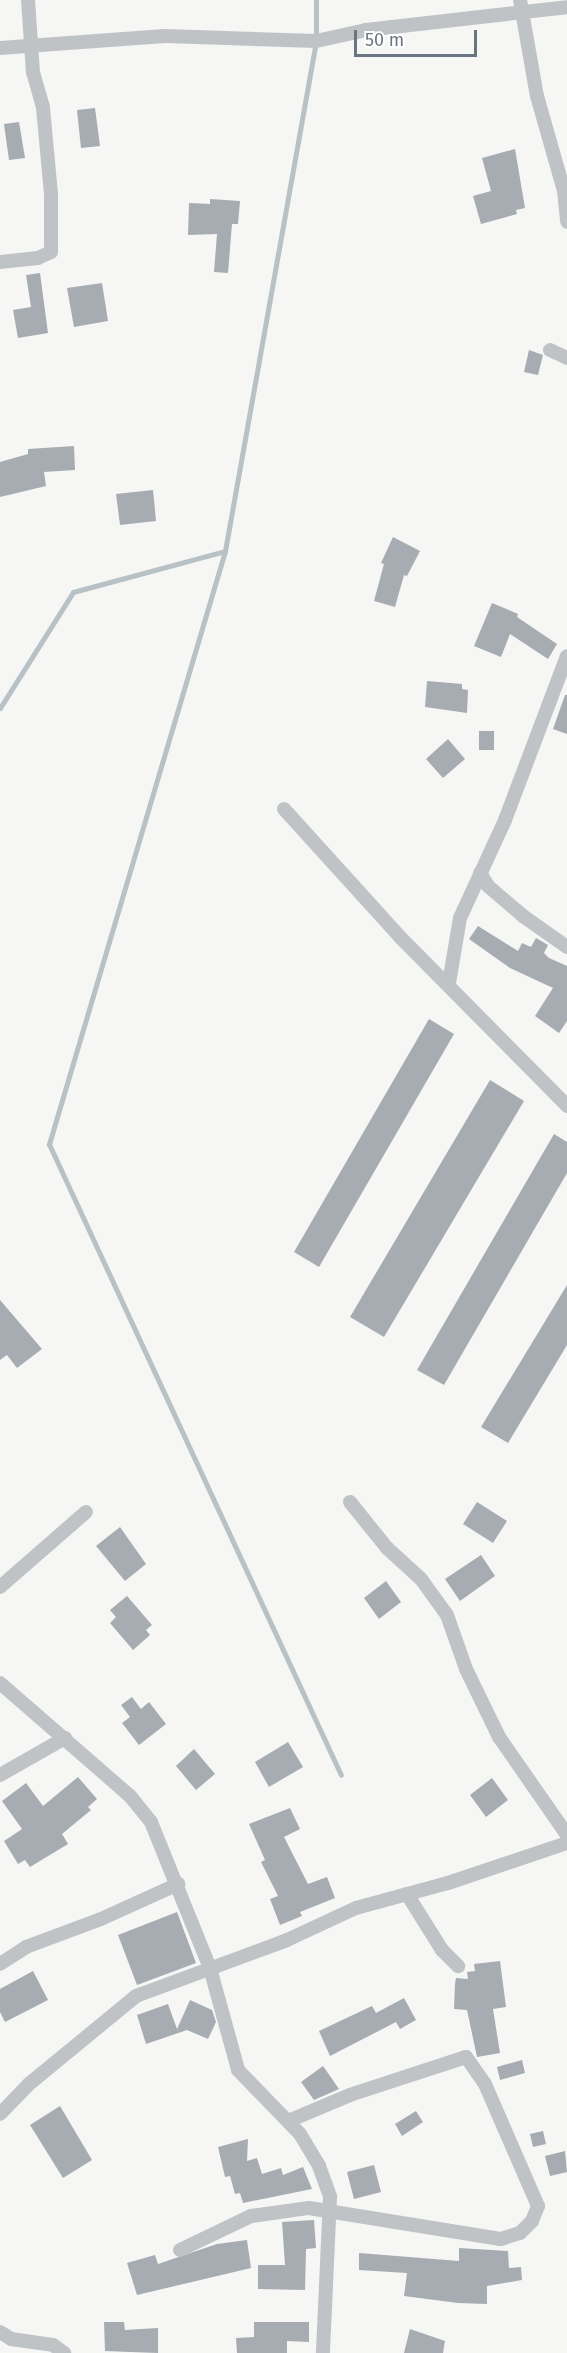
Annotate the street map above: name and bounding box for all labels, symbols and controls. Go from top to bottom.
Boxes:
scale bar [357,18,480,56]
text: 50 m [365,29,404,51]

